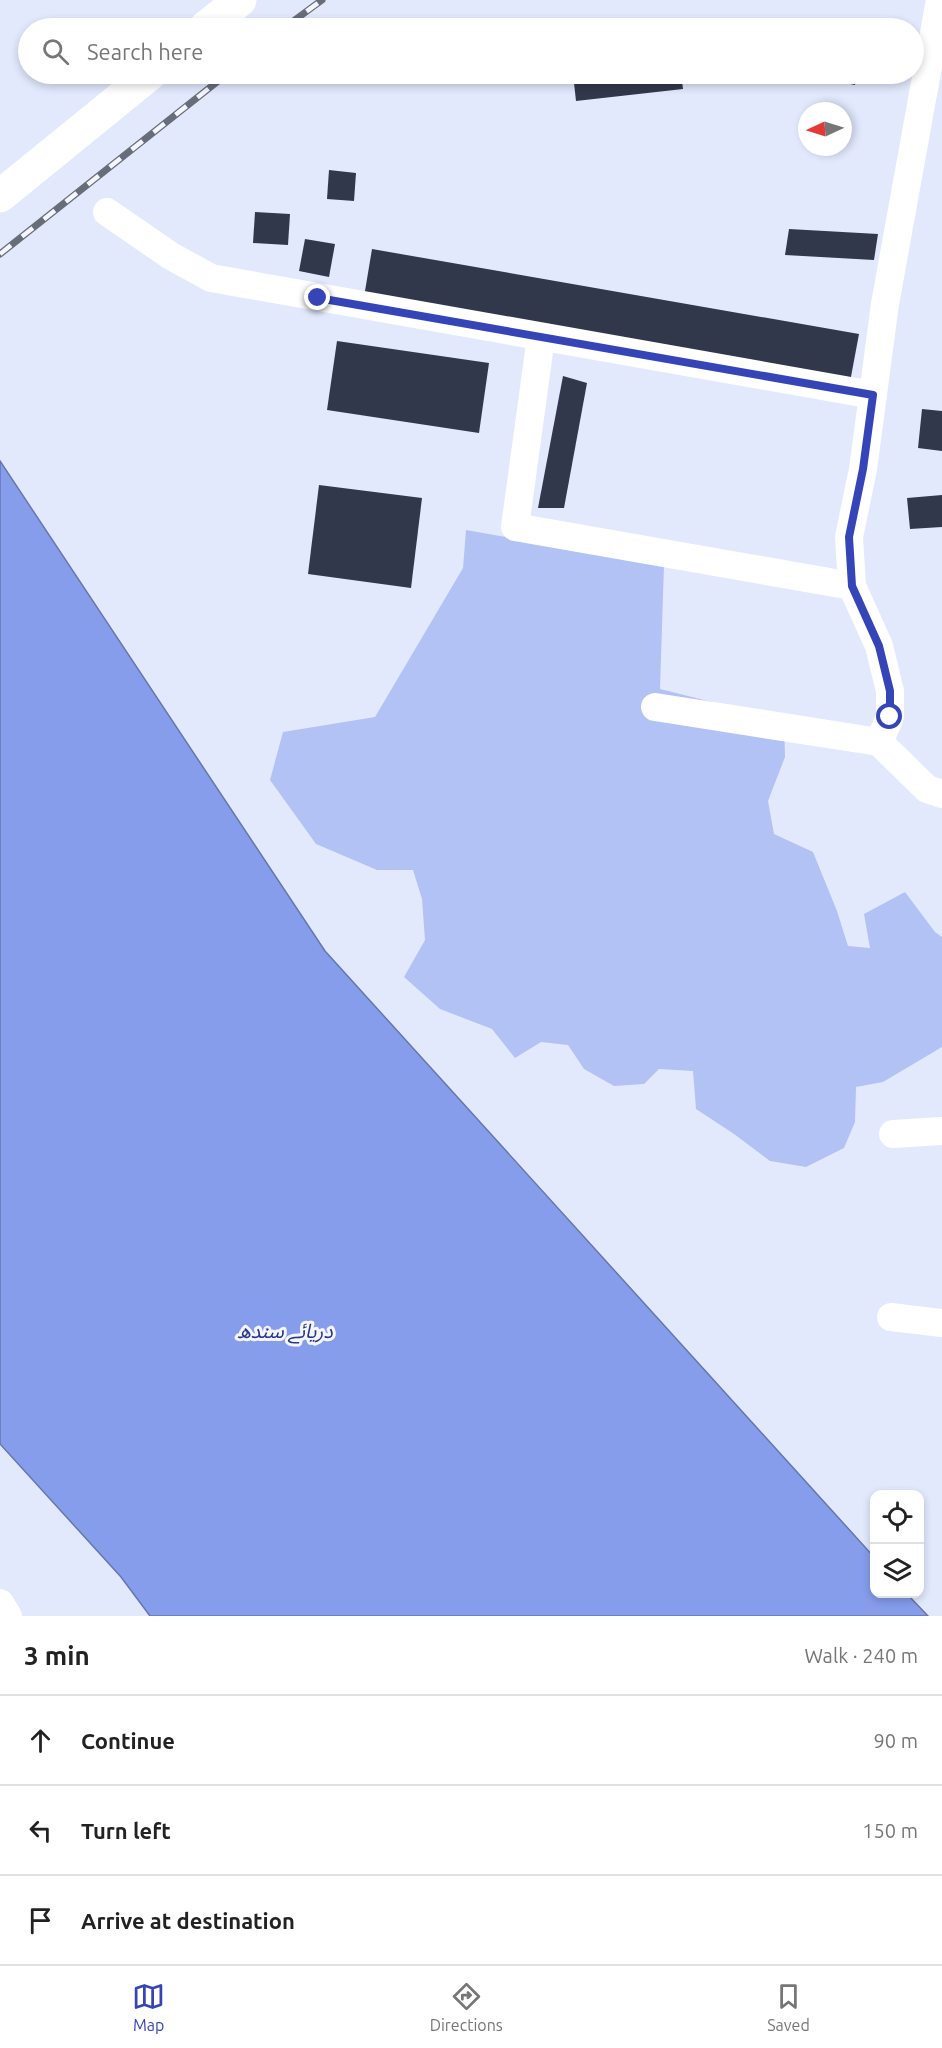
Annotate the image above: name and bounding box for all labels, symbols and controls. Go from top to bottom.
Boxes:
search box [18,18,924,84]
icon: search [39,35,72,68]
text: Search here [87,39,203,64]
north arrow [798,102,852,156]
route end [304,284,330,310]
route start [876,703,902,729]
water label: دریائے سندھ [237,1319,333,1344]
map controls [870,1490,924,1598]
button: locate [870,1490,924,1544]
button: layers [870,1544,924,1598]
text: 3 min [24,1641,90,1670]
text: Walk · 240 m [805,1644,918,1667]
icon: ahead [24,1724,57,1757]
text: Continue [81,1728,175,1753]
text: 90 m [874,1729,918,1752]
icon: left [24,1814,57,1847]
text: Turn left [81,1818,171,1843]
text: 150 m [862,1819,918,1842]
icon: arrive [24,1904,57,1937]
text: Arrive at destination [81,1908,295,1933]
tab: Map [132,1980,165,2034]
tab: Directions [430,1980,503,2034]
tab: Saved [767,1980,810,2034]

